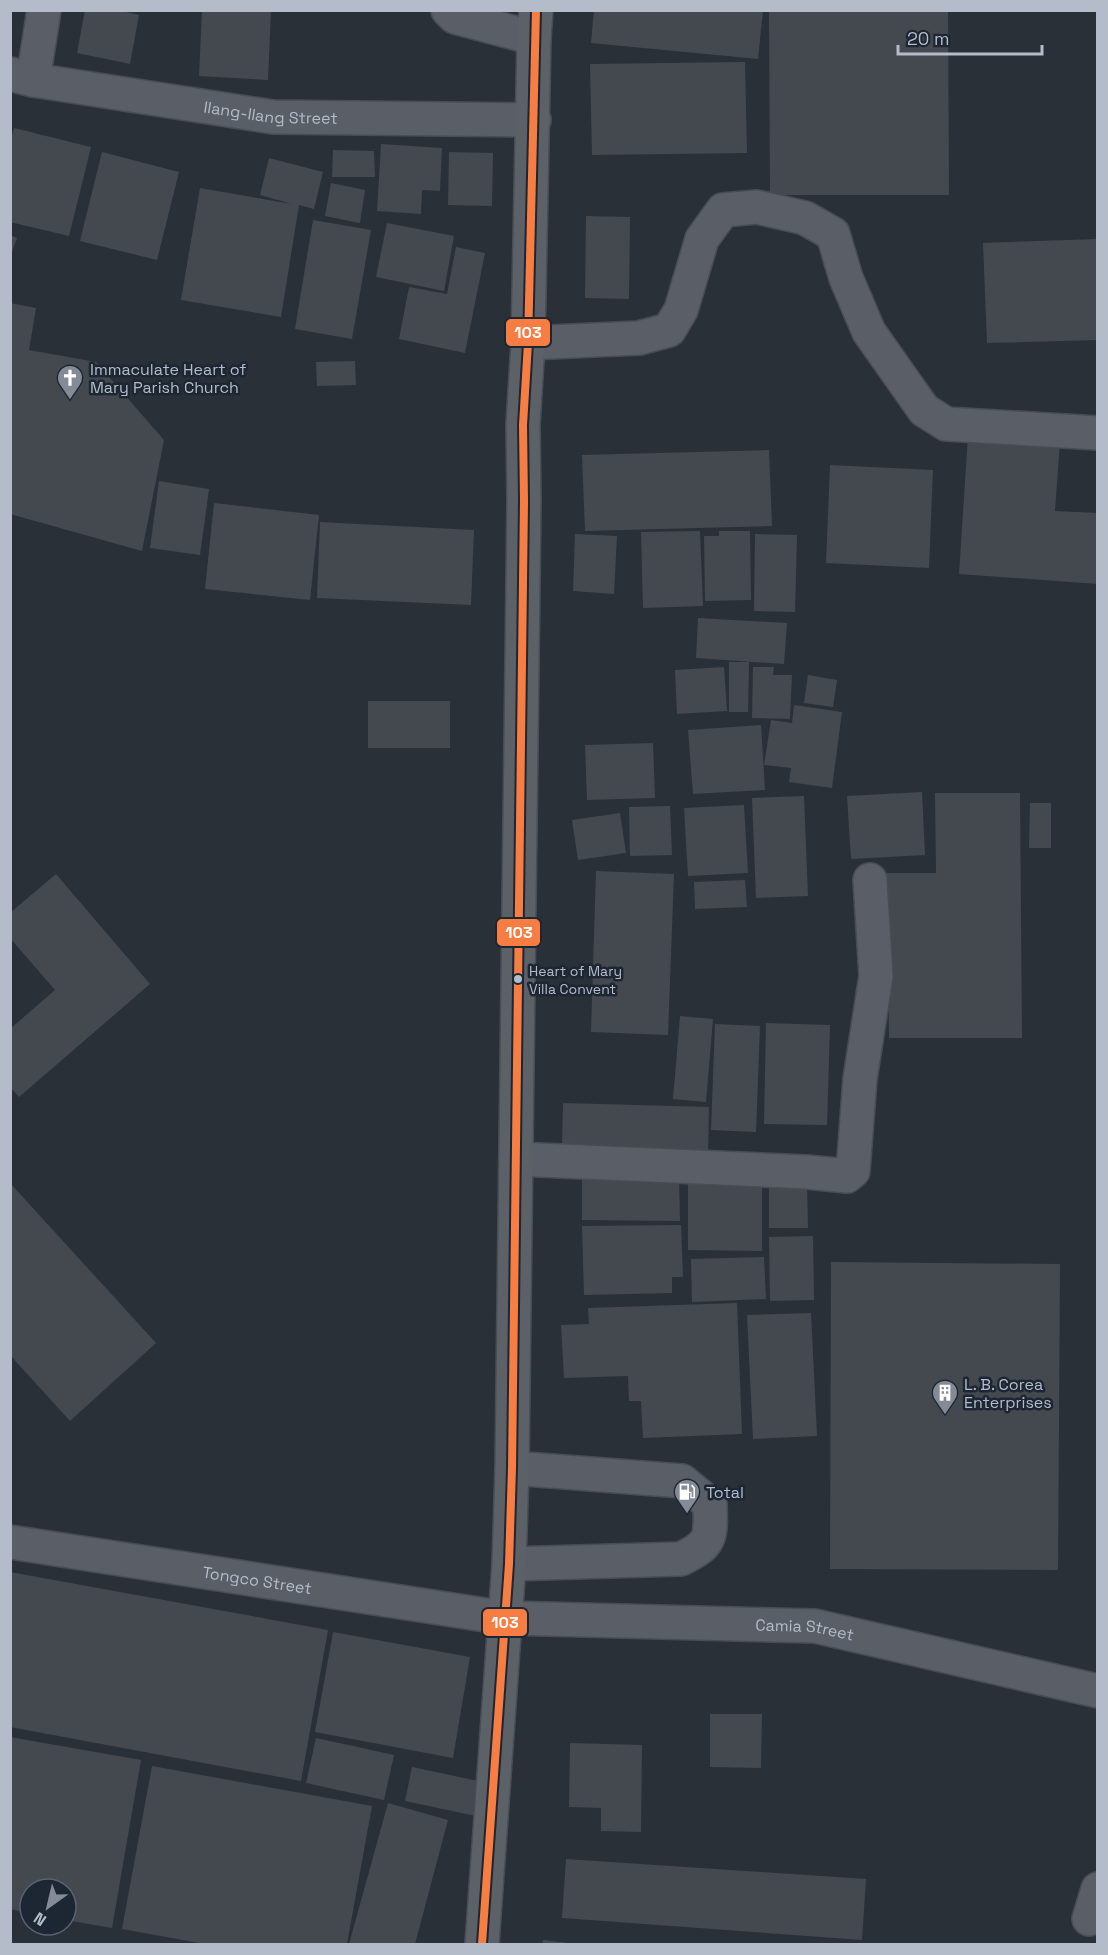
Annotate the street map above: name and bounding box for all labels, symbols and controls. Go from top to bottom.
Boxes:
scale bar [898,18,1042,56]
text: 20 m [907,27,950,50]
street label: Ilang-Ilang Street [202,96,338,128]
line badge: 103 [505,318,551,347]
text: 103 [514,322,542,343]
place label: Immaculate Heart of Mary Parish Church [90,359,246,398]
church icon: Immaculate Heart of Mary Parish Church [55,363,85,401]
line badge: 103 [496,918,541,947]
text: 103 [505,922,533,943]
place label: Heart of Mary Villa Convent [529,962,622,998]
marker: Heart of Mary Villa Convent [512,973,524,985]
place label: L. B. Corea Enterprises [964,1374,1052,1413]
building icon: L. B. Corea Enterprises [930,1378,960,1416]
fuel station icon: Total [672,1477,702,1515]
place label: Total [706,1482,744,1503]
street label: Tongco Street [201,1561,313,1599]
line badge: 103 [482,1608,528,1637]
text: 103 [491,1612,519,1633]
street label: Camia Street [755,1614,856,1645]
north arrow [18,1877,78,1937]
text: N [30,1907,50,1931]

